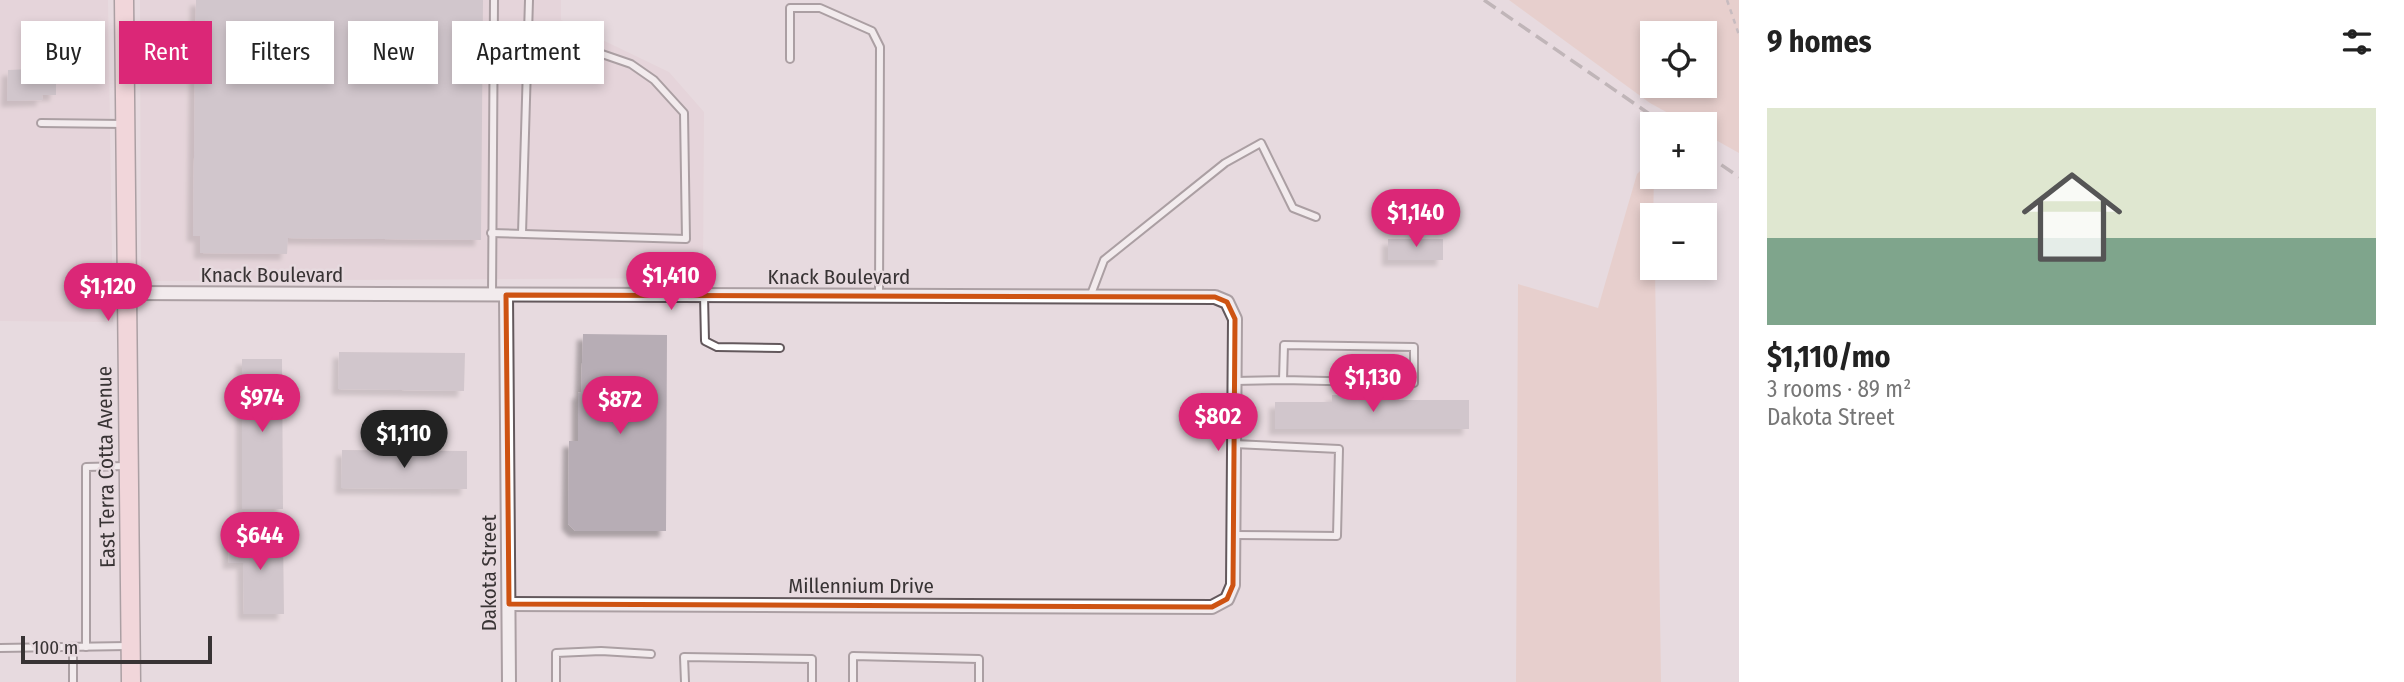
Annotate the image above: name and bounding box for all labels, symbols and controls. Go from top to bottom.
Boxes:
chip: Buy [21,21,105,84]
chip: Rent [119,21,212,84]
chip: Filters [226,21,334,84]
chip: New [348,21,438,84]
chip: Apartment [452,21,604,84]
map controls [1640,21,1717,280]
button: locate [1640,21,1717,98]
icon: filters [2338,23,2376,61]
text: 9 homes [1767,24,1872,60]
button: + [1640,112,1717,189]
icon: home [2009,154,2135,280]
pin: $1,140 [1359,190,1473,249]
text: $1,140 [1387,198,1445,226]
button: − [1640,203,1717,280]
pin: $1,410 [614,252,728,312]
text: $1,410 [642,261,700,289]
street label: Knack Boulevard [201,262,343,288]
pin: $1,120 [51,264,165,323]
street label: Knack Boulevard [768,264,910,290]
text: $1,120 [80,272,136,300]
text: $1,110/mo [1767,339,1891,375]
pin: $1,130 [1316,354,1430,414]
text: $1,130 [1345,363,1401,391]
street label: East Terra Cotta Avenue [91,366,121,568]
pin: $974 [221,374,303,434]
text: 3 rooms · 89 m² [1767,375,1911,403]
pin: $872 [579,376,661,436]
text: $974 [240,383,284,411]
text: $872 [598,385,642,413]
pin: $802 [1177,393,1259,453]
text: $802 [1195,402,1241,430]
text: Dakota Street [1767,403,1895,431]
pin: $1,110 [347,410,461,470]
text: $1,110 [377,419,431,447]
pin: $644 [219,512,301,572]
street label: Dakota Street [476,515,502,631]
text: $644 [236,521,284,549]
street label: Millennium Drive [788,573,934,599]
scale bar [21,633,212,665]
text: 100 m [32,636,78,659]

